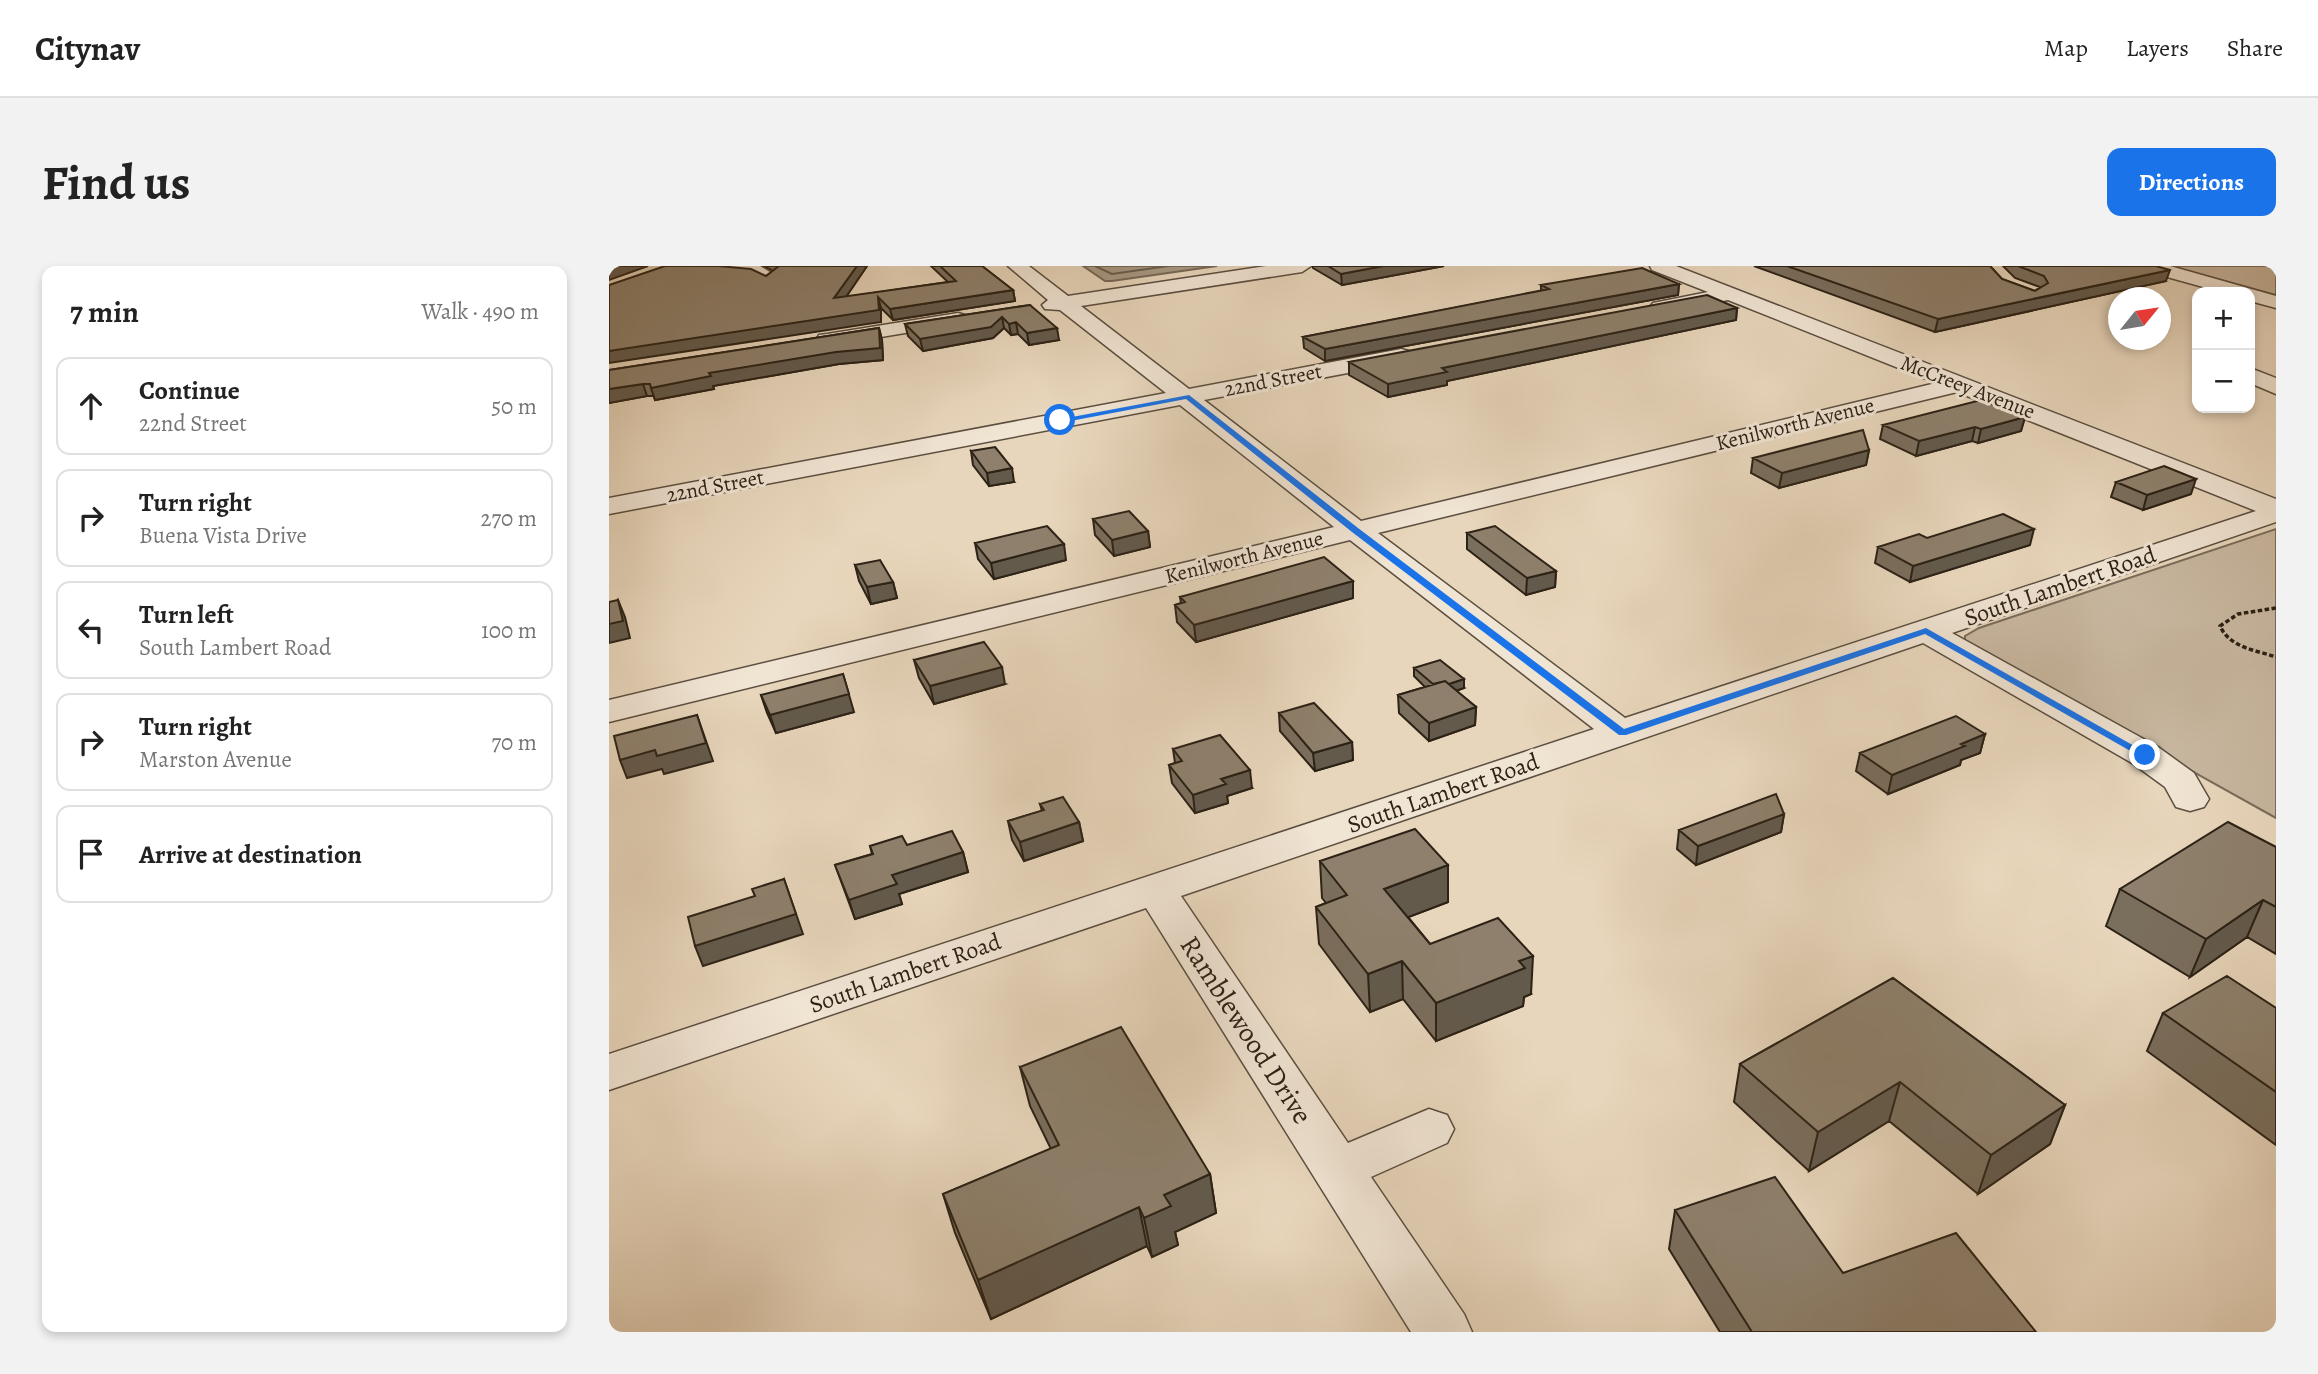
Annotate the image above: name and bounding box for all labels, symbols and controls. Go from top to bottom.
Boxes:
text: Citynav [35,26,140,71]
text: Map [2044,32,2088,64]
text: Layers [2126,32,2189,64]
text: Share [2227,32,2283,64]
button: Directions [2107,148,2276,216]
text: Find us [42,149,190,216]
north arrow [2108,287,2171,350]
map controls [2192,287,2255,413]
button: + [2192,287,2255,350]
text: 7 min [70,292,139,332]
text: Walk · 490 m [421,296,539,327]
street label: McCreey Avenue [1897,349,2039,425]
button: − [2192,350,2255,413]
street label: 22nd Street [1222,357,1324,403]
text: Continue [139,373,240,408]
icon: ahead [72,387,110,425]
text: 50 m [491,391,537,422]
street label: Kenilworth Avenue [1713,391,1877,457]
route start [1044,404,1075,435]
text: 22nd Street [139,408,247,439]
street label: 22nd Street [664,463,766,509]
text: Turn right [139,485,252,520]
icon: right [72,499,110,537]
text: 270 m [480,503,537,534]
text: Buena Vista Drive [139,520,307,551]
street label: Kenilworth Avenue [1162,524,1326,590]
street label: South Lambert Road [1960,538,2160,634]
text: Turn left [139,597,234,632]
icon: left [72,611,110,649]
text: 100 m [481,615,537,646]
text: South Lambert Road [139,632,331,663]
text: Turn right [139,709,252,744]
icon: right [72,723,110,761]
text: 70 m [491,727,537,758]
route end [2129,739,2160,770]
text: Marston Avenue [139,744,292,775]
street label: South Lambert Road [1343,745,1543,841]
icon: arrive [72,835,110,873]
text: Arrive at destination [139,837,362,872]
street label: South Lambert Road [805,925,1005,1021]
street label: Ramblewood Drive [1171,929,1321,1131]

